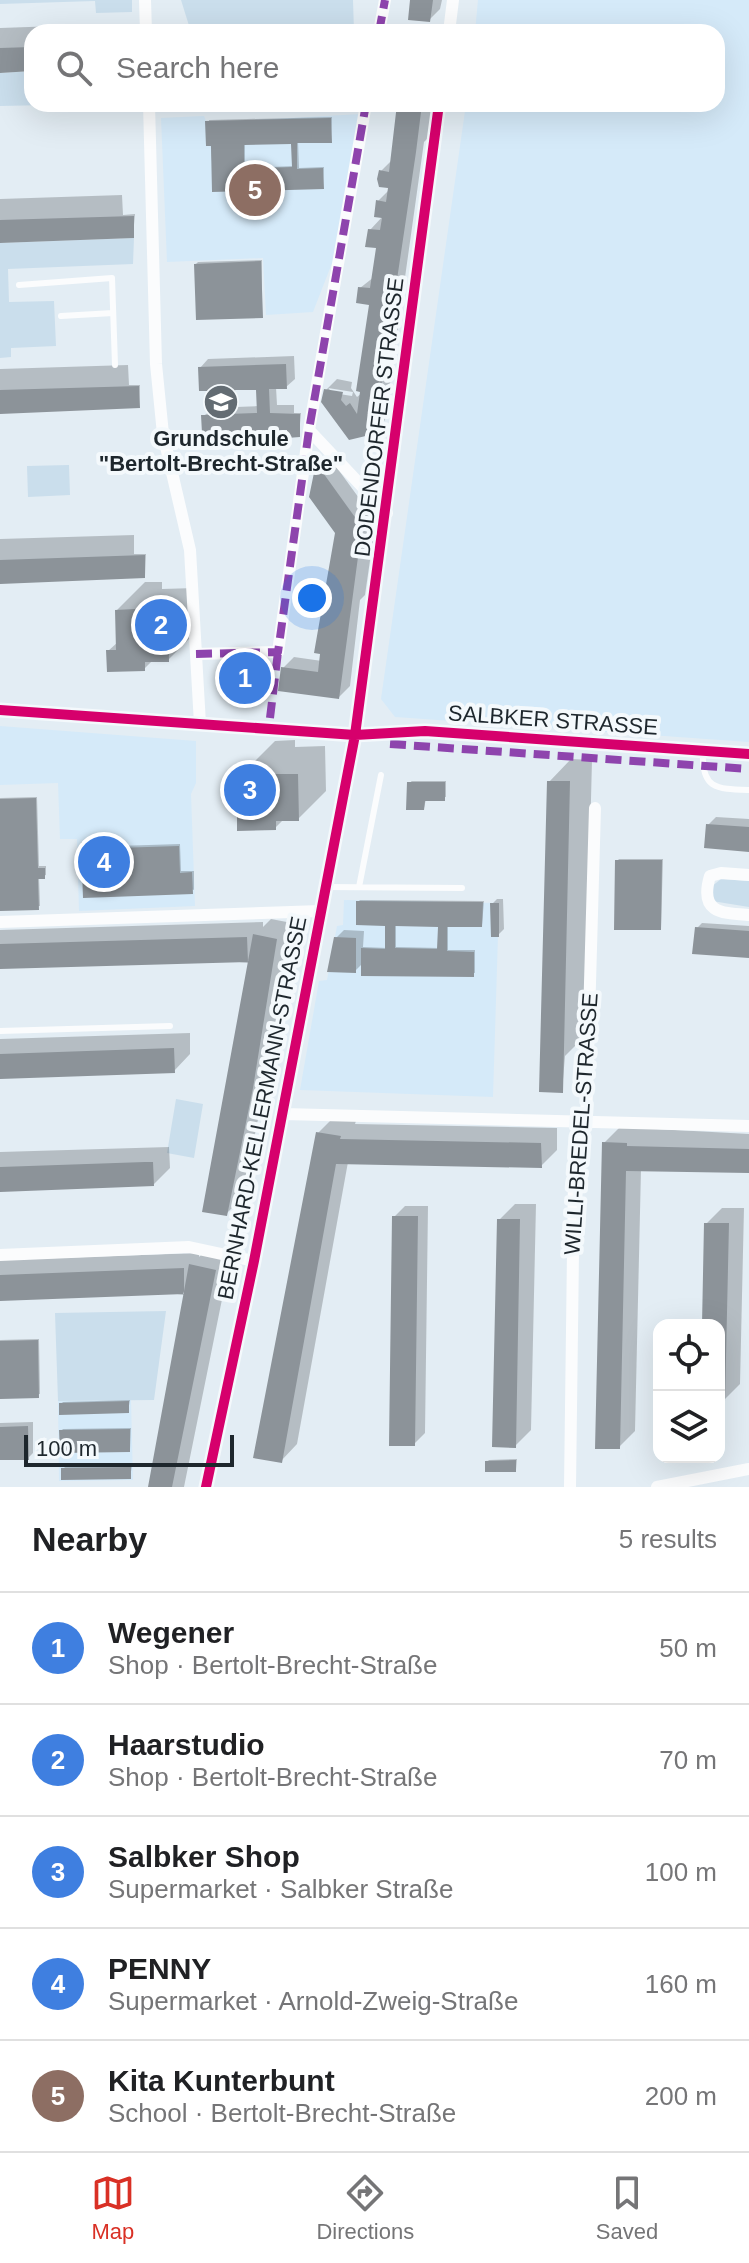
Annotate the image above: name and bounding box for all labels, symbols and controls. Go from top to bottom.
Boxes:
search box [24,24,725,112]
icon: search [52,46,96,90]
text: Search here [116,51,279,84]
pin: 5 [229,160,281,220]
street label: DODENDORFER STRASSE [349,276,409,558]
school or university icon: Grundschule "Bertolt-Brecht-Straße" [202,383,240,421]
place label: Grundschule "Bertolt-Brecht-Straße" [99,426,343,476]
your location [292,578,332,618]
pin: 2 [135,595,187,655]
pin: 1 [219,648,271,708]
street label: SALBKER STRASSE [447,700,659,740]
pin: 3 [224,760,276,820]
pin: 4 [78,832,130,892]
street label: BERNHARD-KELLERMANN-STRASSE [213,914,311,1302]
street label: WILLI-BREDEL-STRASSE [559,992,603,1256]
map controls [653,1319,725,1463]
button: locate [653,1319,725,1391]
button: layers [653,1391,725,1463]
scale bar [24,1431,234,1467]
text: 100 m [36,1436,97,1461]
text: Nearby [32,1520,147,1558]
text: 5 results [619,1524,717,1554]
text: Wegener [108,1616,234,1649]
text: 1 [51,1633,65,1663]
text: 50 m [659,1633,717,1663]
text: Shop · Bertolt-Brecht-Straße [108,1650,437,1680]
text: Haarstudio [108,1728,265,1761]
text: 2 [51,1745,65,1775]
text: 70 m [659,1745,717,1775]
text: Shop · Bertolt-Brecht-Straße [108,1762,437,1792]
text: Salbker Shop [108,1840,300,1873]
text: 3 [51,1857,65,1887]
text: 100 m [645,1857,717,1887]
text: Supermarket · Salbker Straße [108,1874,453,1904]
text: PENNY [108,1952,211,1985]
text: 4 [51,1969,65,1999]
text: 160 m [645,1969,717,1999]
text: Supermarket · Arnold-Zweig-Straße [108,1986,518,2016]
text: Kita Kunterbunt [108,2064,335,2097]
text: 5 [51,2081,65,2111]
text: 200 m [645,2081,717,2111]
text: School · Bertolt-Brecht-Straße [108,2098,456,2128]
tab: Map [91,2171,135,2245]
tab: Directions [316,2171,414,2245]
tab: Saved [596,2171,658,2245]

